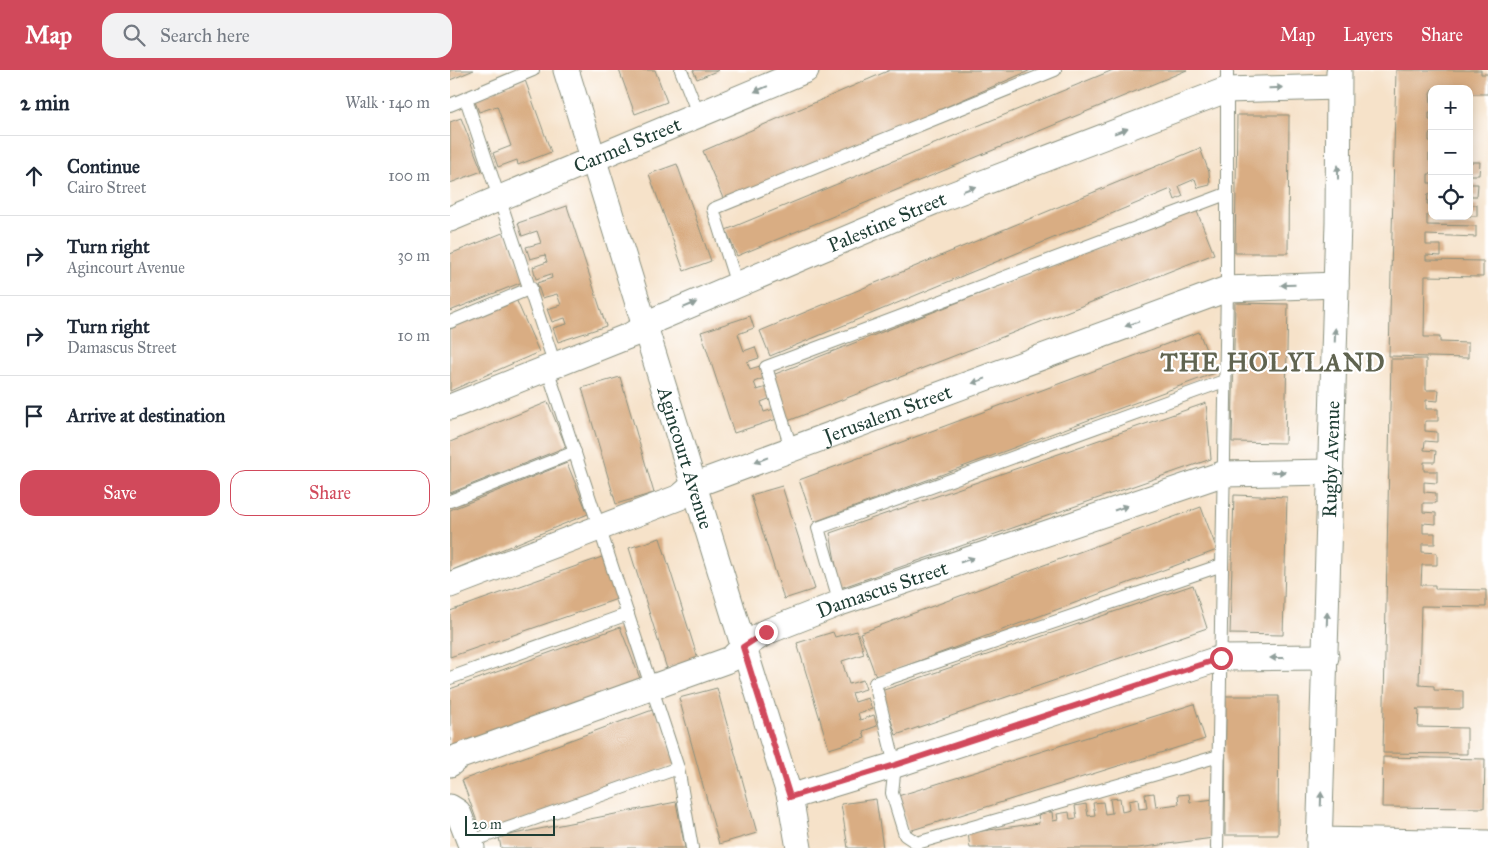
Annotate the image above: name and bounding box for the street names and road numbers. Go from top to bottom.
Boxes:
street label: Carmel Street [570,112,684,178]
street label: Palestine Street [824,186,950,257]
street label: Jerusalem Street [818,379,955,450]
street label: Agincourt Avenue [652,383,719,532]
street label: Rugby Avenue [1317,400,1345,518]
street label: Damascus Street [813,555,951,623]

